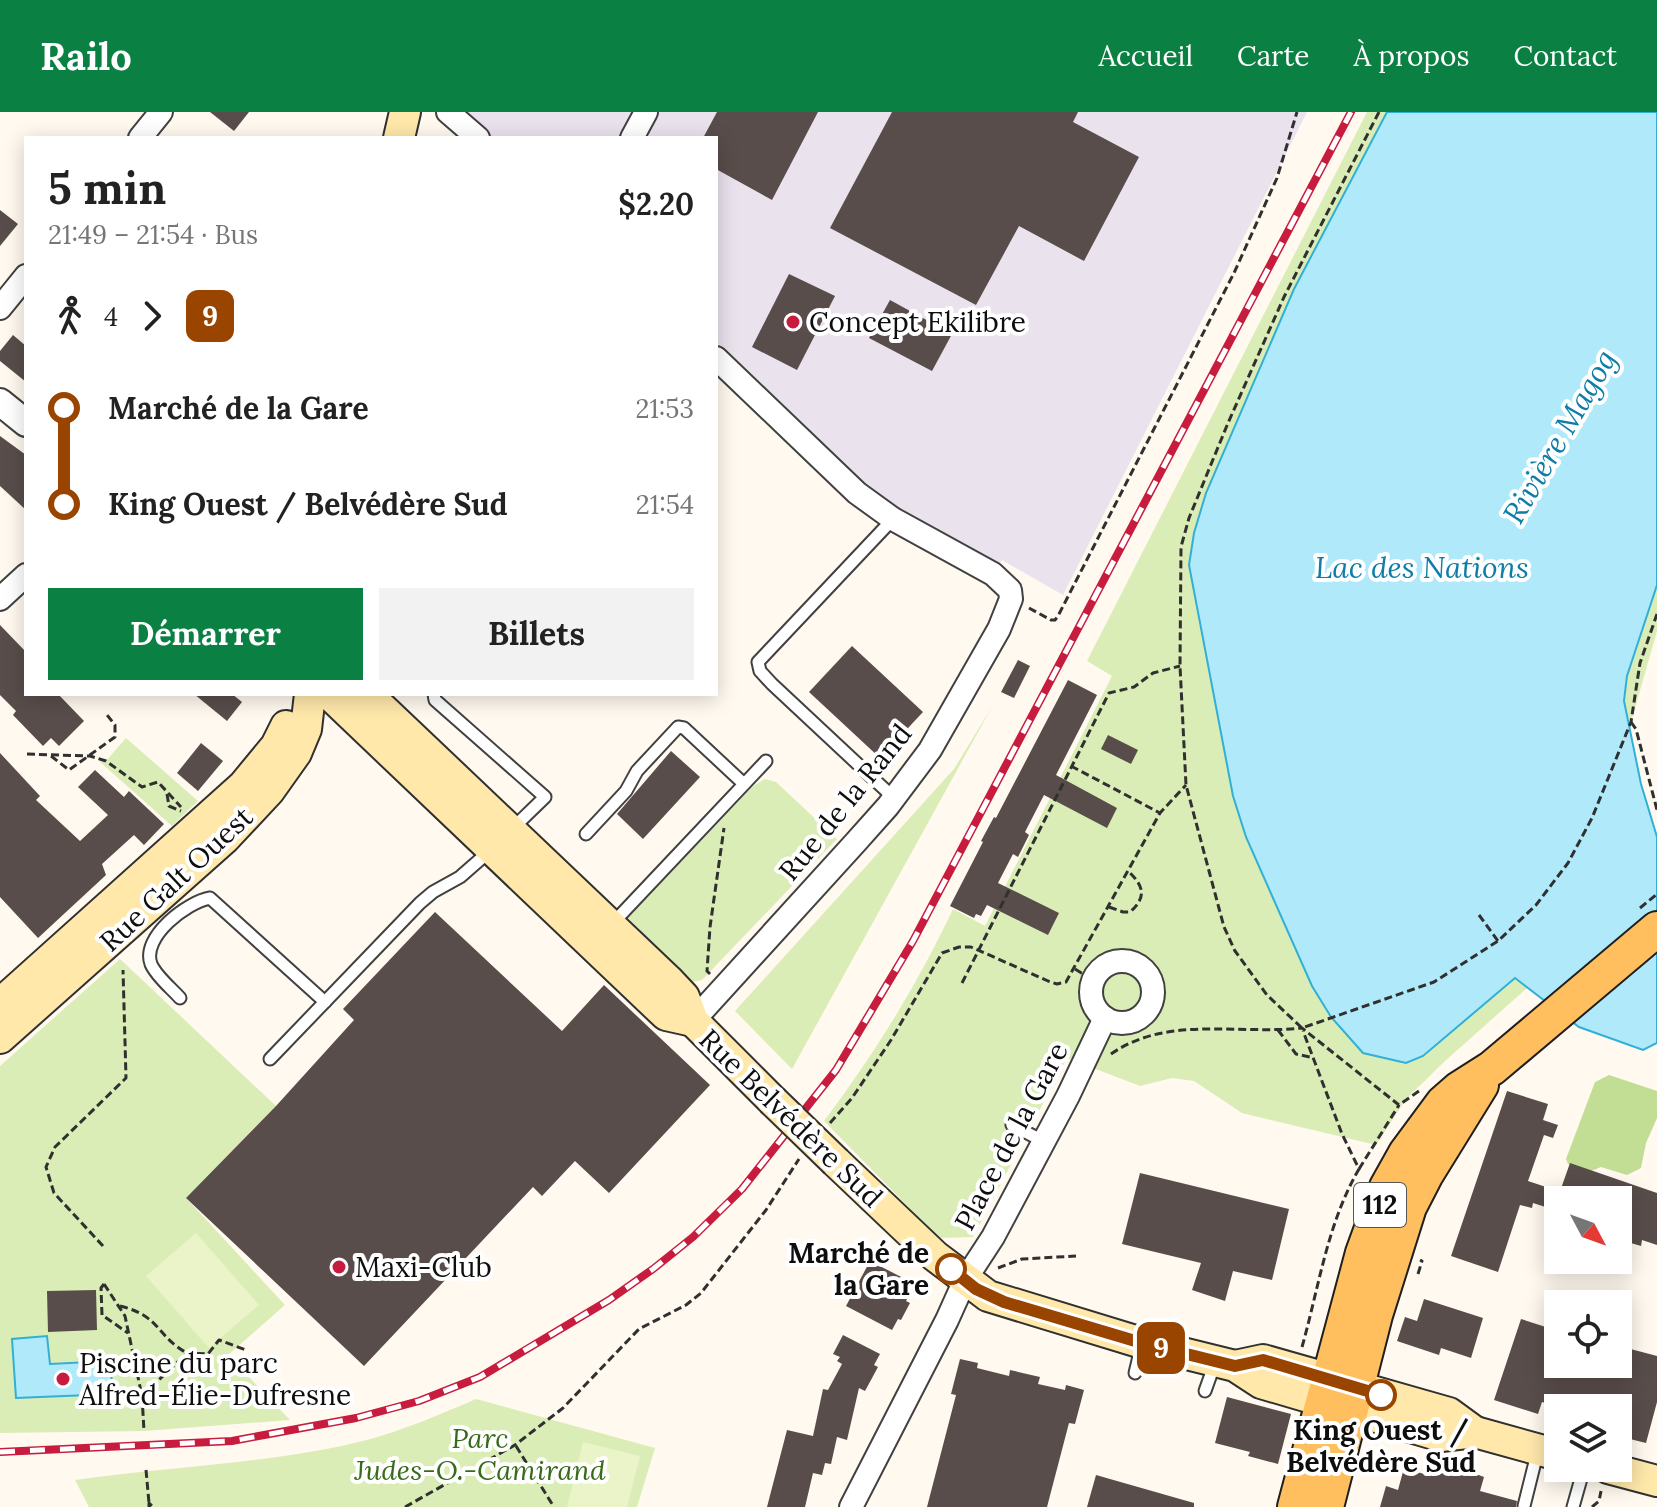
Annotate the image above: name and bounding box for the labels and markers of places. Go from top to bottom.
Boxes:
place label: Concept Ekilibre [809,304,1026,340]
marker: Concept Ekilibre [784,313,802,331]
place label: Marché de la Gare [788,1235,929,1303]
place label: Maxi-Club [355,1249,492,1285]
marker: Marché de la Gare [936,1254,966,1284]
marker: Maxi-Club [330,1258,348,1276]
place label: Piscine du parc Alfred-Élie-Dufresne [78,1345,351,1413]
marker: Piscine du parc Alfred-Élie-Dufresne [54,1370,72,1388]
marker: King Ouest / Belvédère Sud [1366,1380,1396,1410]
place label: King Ouest / Belvédère Sud [1286,1412,1476,1480]

